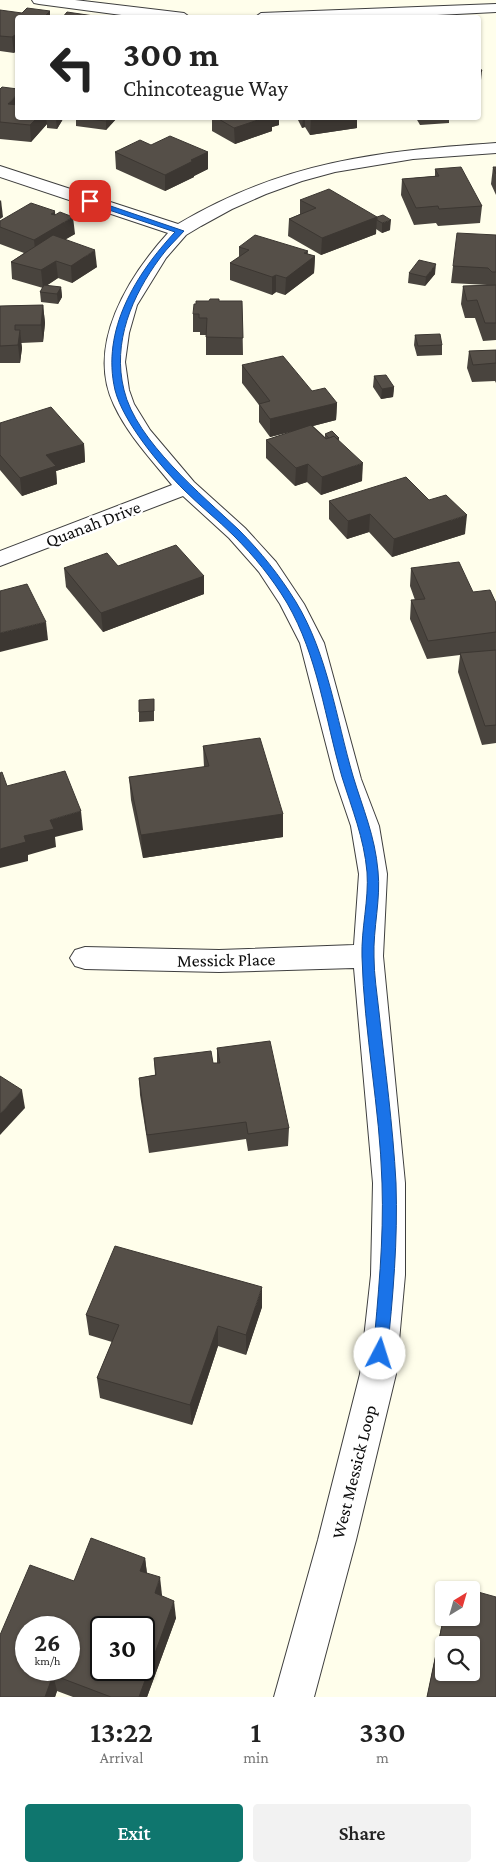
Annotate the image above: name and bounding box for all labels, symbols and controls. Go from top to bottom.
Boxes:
icon: left [40,35,105,100]
text: 300 m [123,35,219,74]
text: Chincoteague Way [123,76,288,101]
pin [69,180,111,222]
icon: arrive [76,187,104,215]
street label: Quanah Drive [43,497,143,551]
street label: Messick Place [177,949,275,971]
position arrow [353,1327,405,1379]
street label: West Messick Loop [328,1403,380,1541]
north arrow [435,1581,480,1626]
map controls [435,1581,480,1681]
speed limit sign: 30 [90,1616,155,1681]
text: 26 [34,1629,61,1656]
button: search [435,1636,480,1681]
text: km/h [35,1654,60,1668]
text: 13:22 [90,1715,153,1748]
text: 1 [251,1715,261,1748]
text: 330 [359,1715,406,1748]
text: Arrival [100,1749,143,1766]
text: min [243,1749,269,1766]
text: m [376,1749,389,1766]
button: Exit [25,1804,243,1862]
button: Share [253,1804,471,1862]

